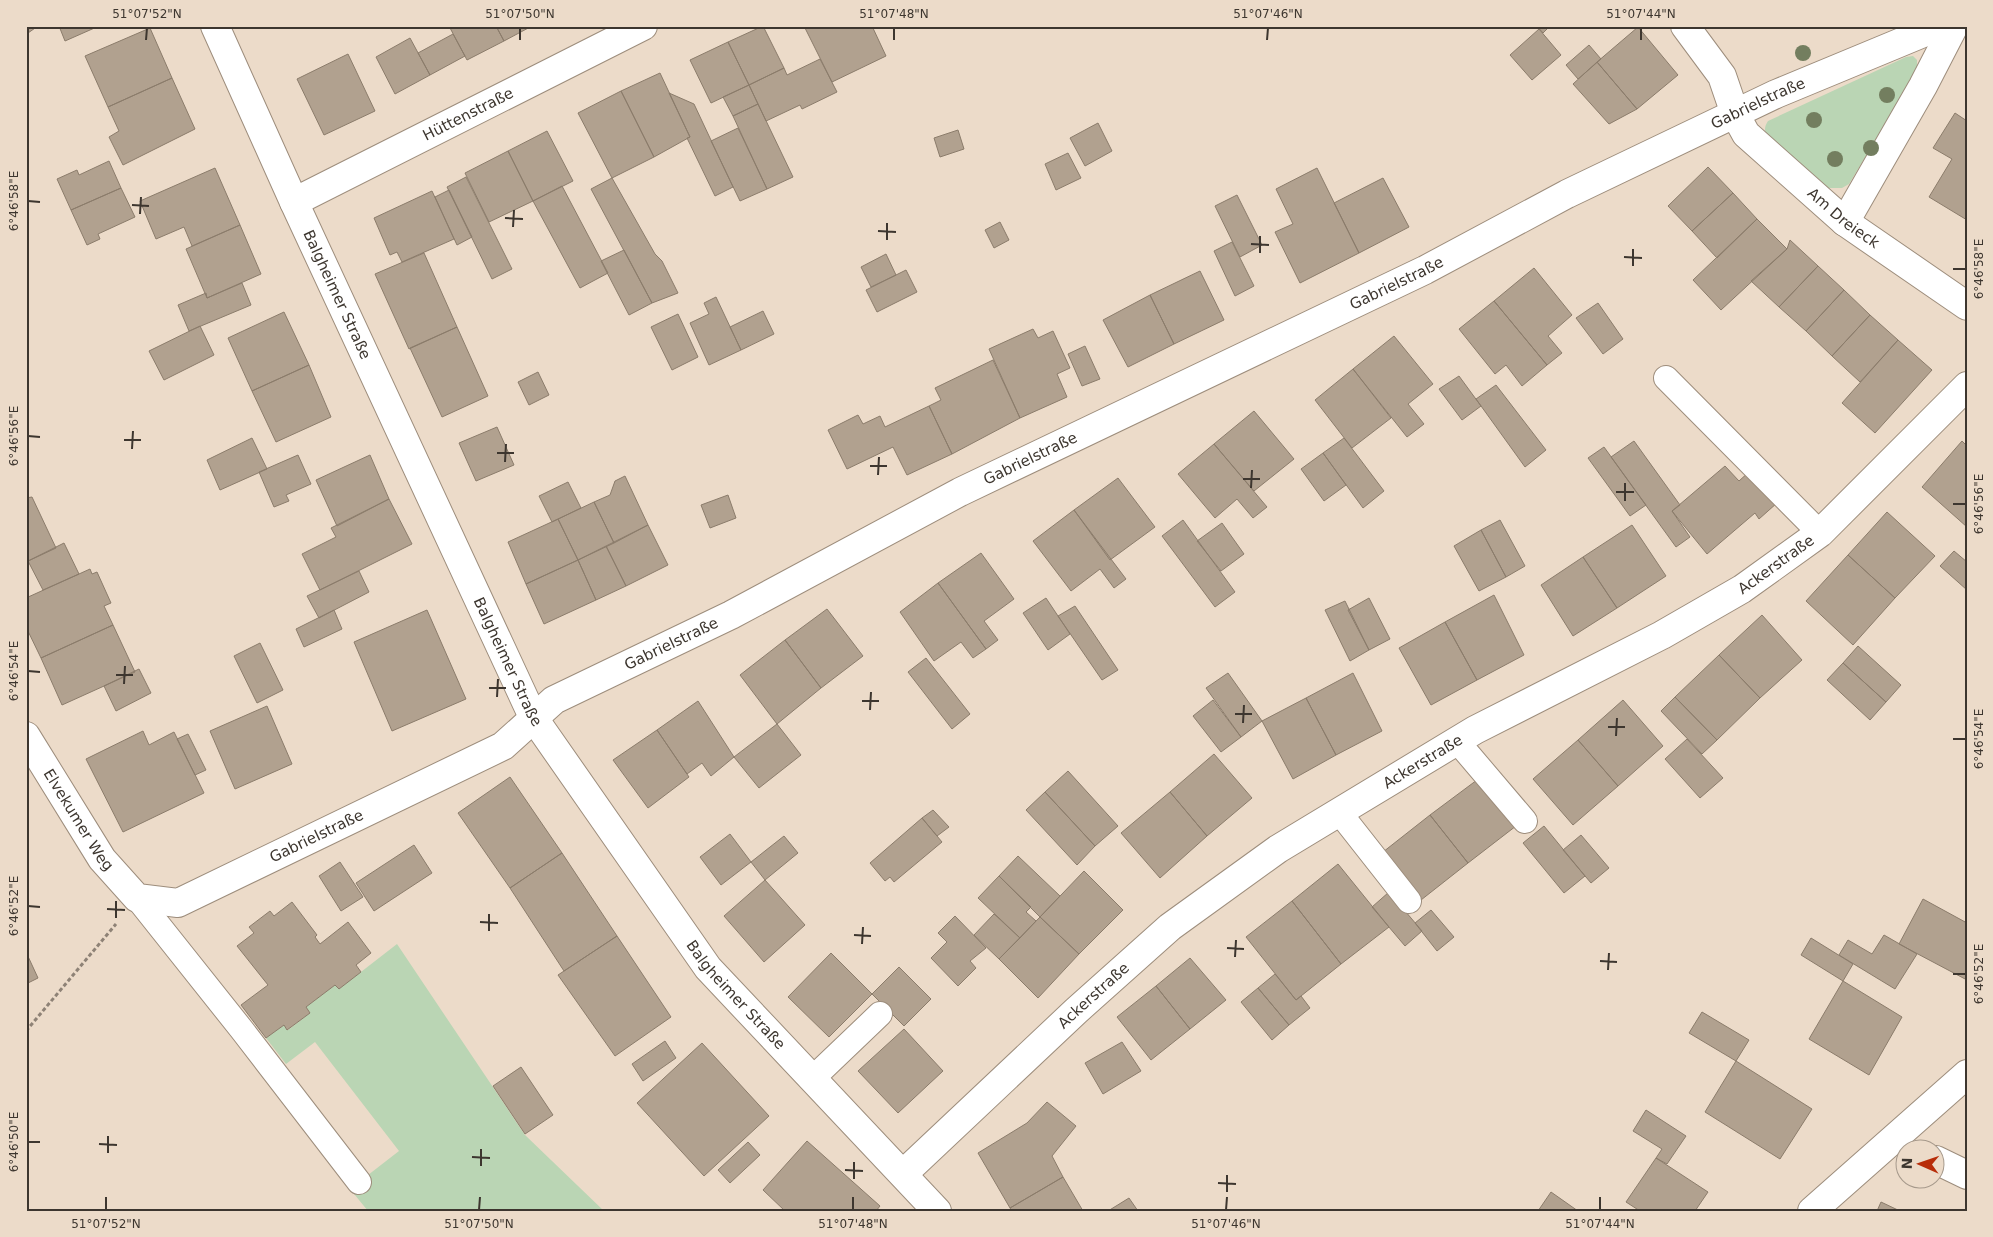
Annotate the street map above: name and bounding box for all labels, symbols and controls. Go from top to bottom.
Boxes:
text: 51°07'52"N [112,7,182,21]
text: 51°07'50"N [485,7,555,21]
text: 51°07'48"N [859,7,929,21]
text: 51°07'46"N [1233,7,1303,21]
text: 51°07'44"N [1606,7,1676,21]
street label: Gabrielstraße [1708,74,1808,133]
street label: Hüttenstraße [420,84,516,145]
text: 6°46'58"E [7,171,21,231]
street label: Am Dreieck [1804,184,1883,252]
street label: Balgheimer Straße [299,227,375,362]
text: 6°46'58"E [1972,239,1986,299]
street label: Gabrielstraße [1347,253,1446,314]
text: 6°46'56"E [7,406,21,466]
street label: Gabrielstraße [980,428,1080,489]
text: 6°46'56"E [1972,474,1986,534]
street label: Ackerstraße [1734,531,1818,598]
street label: Balgheimer Straße [470,594,546,730]
street label: Gabrielstraße [621,614,721,674]
text: 6°46'54"E [7,641,21,701]
text: 6°46'54"E [1972,709,1986,769]
street label: Ackerstraße [1380,731,1466,792]
street label: Elvekumer Weg [40,766,117,875]
street label: Gabrielstraße [267,806,366,866]
text: 6°46'52"E [7,876,21,936]
street label: Balgheimer Straße [682,937,789,1053]
text: 6°46'52"E [1972,944,1986,1004]
street label: Ackerstraße [1054,959,1133,1032]
text: 6°46'50"E [7,1112,21,1172]
north arrow [1896,1140,1946,1190]
text: N [1899,1157,1915,1170]
text: 51°07'52"N [71,1217,141,1231]
text: 51°07'50"N [444,1217,514,1231]
text: 51°07'48"N [818,1217,888,1231]
text: 51°07'46"N [1191,1217,1261,1231]
text: 51°07'44"N [1565,1217,1635,1231]

